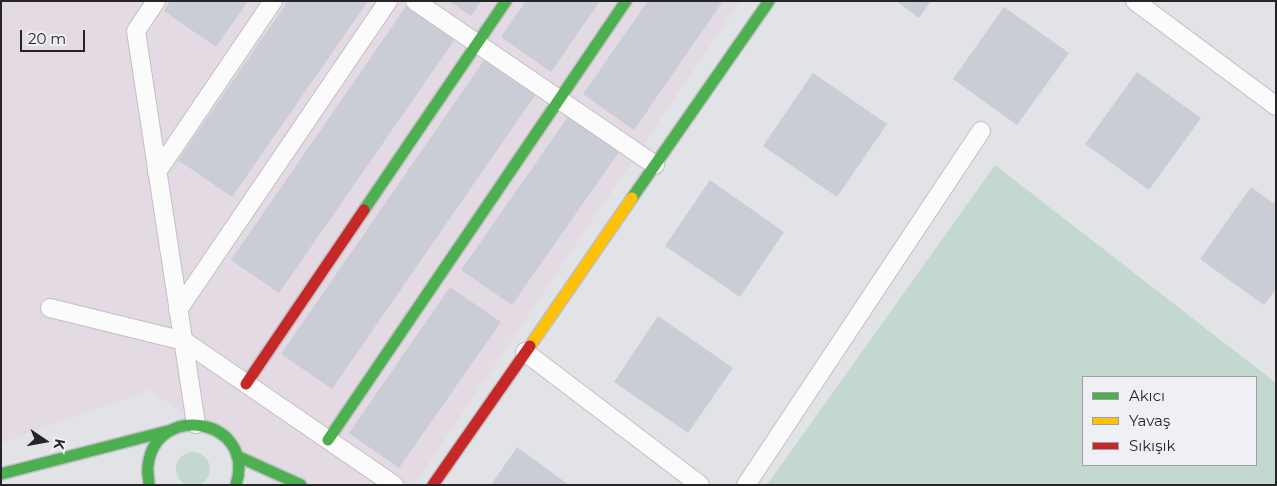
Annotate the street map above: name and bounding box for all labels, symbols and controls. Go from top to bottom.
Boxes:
scale bar [22,20,88,52]
text: 20 m [28,29,66,48]
legend [1082,376,1257,466]
text: Akıcı [1129,386,1165,405]
text: Yavaş [1129,411,1170,430]
north arrow [20,416,70,466]
text: Sıkışık [1129,436,1175,455]
text: K [50,437,70,451]

